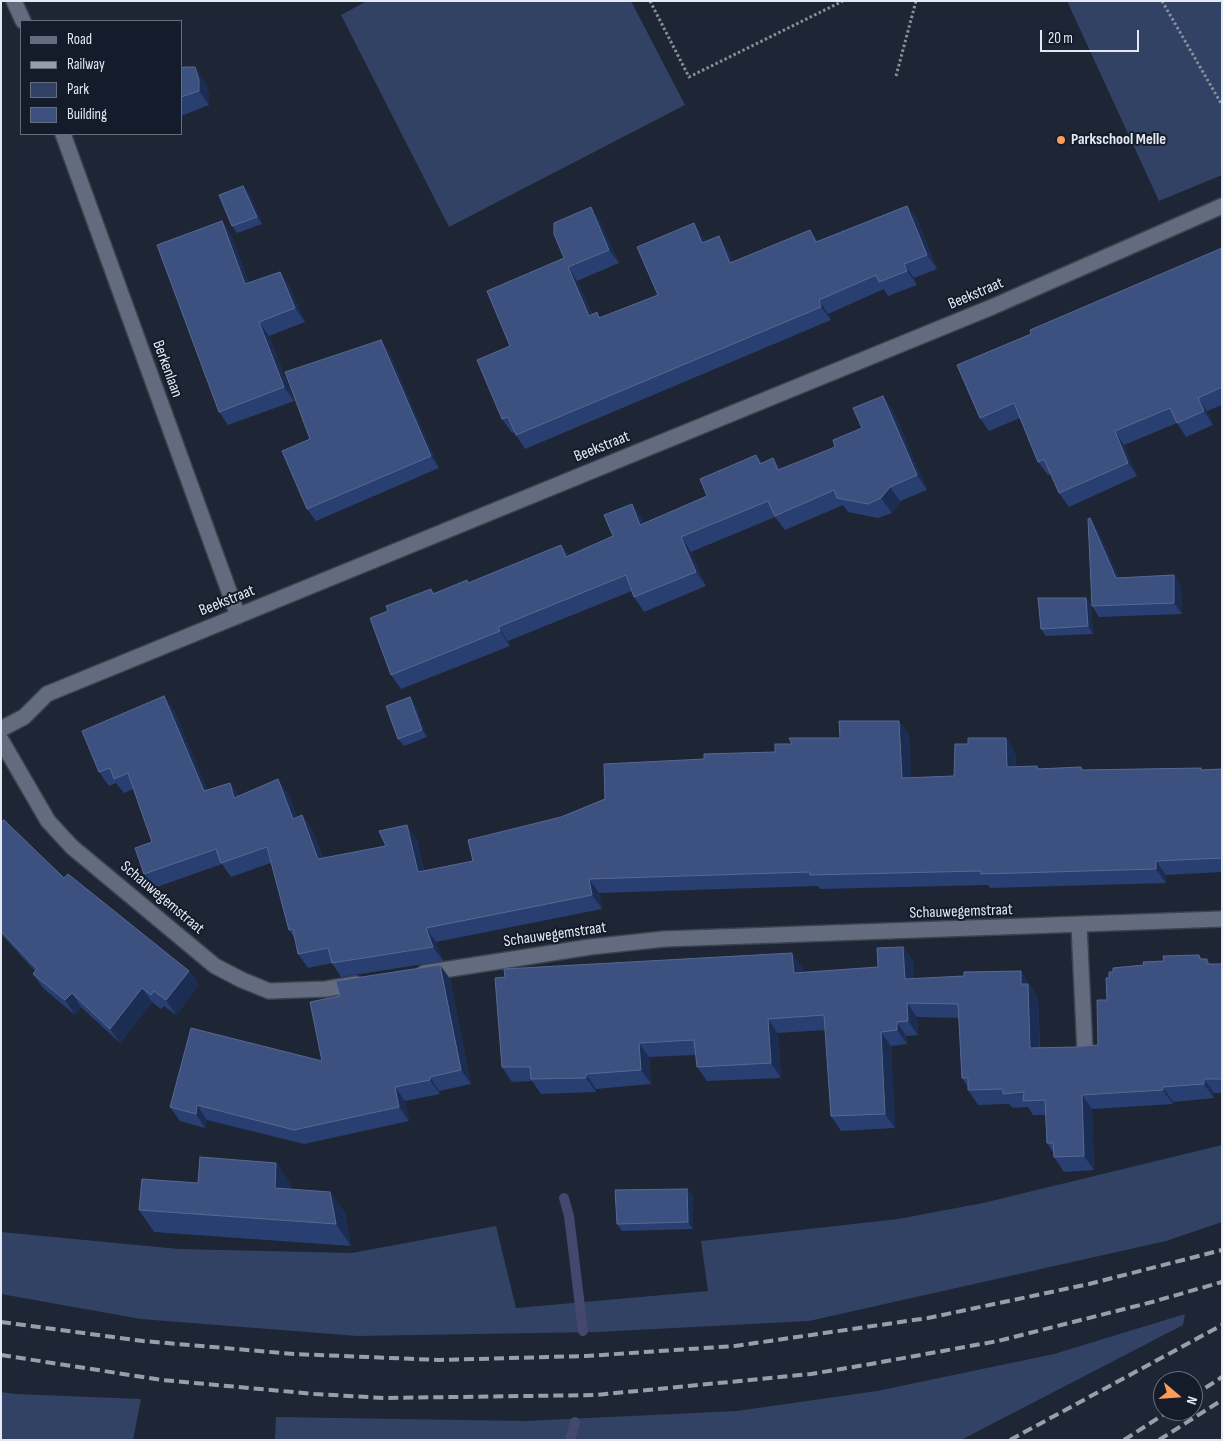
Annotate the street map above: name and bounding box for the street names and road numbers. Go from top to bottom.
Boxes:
street label: Beekstraat [946,274,1006,314]
street label: Berkenlaan [148,338,186,400]
street label: Beekstraat [572,427,632,467]
street label: Beekstraat [197,581,257,621]
street label: Schauwegemstraat [116,857,208,939]
street label: Schauwegemstraat [909,901,1013,923]
street label: Schauwegemstraat [502,918,608,952]

